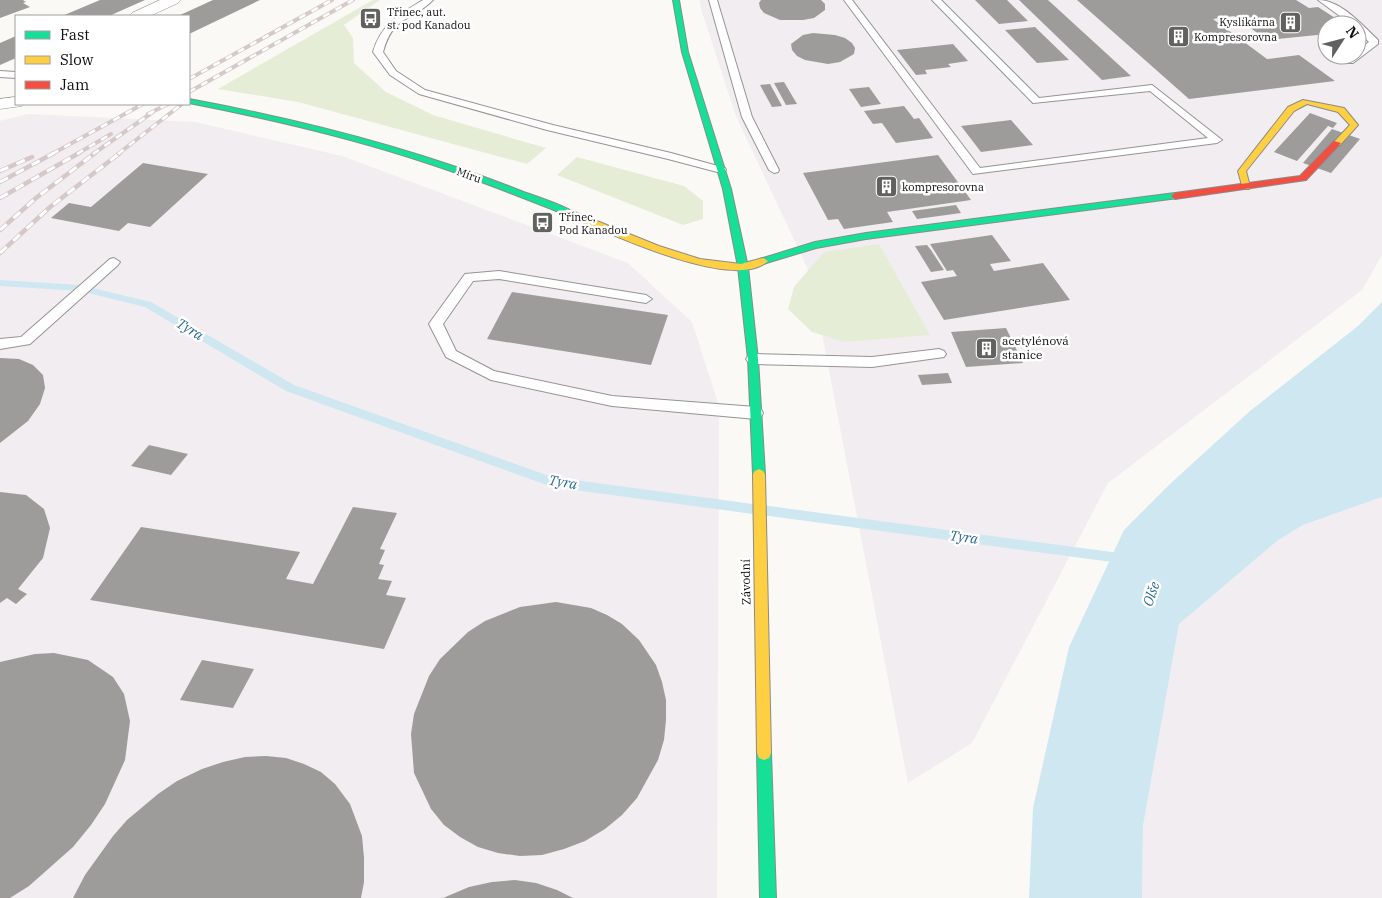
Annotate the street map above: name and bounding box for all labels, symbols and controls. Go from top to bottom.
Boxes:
place label: Třinec, aut. st. pod Kanadou [387,5,471,32]
bus stop icon: Třinec, aut. st. pod Kanadou [359,6,383,30]
building icon: Kyslíkárna [1279,10,1303,34]
legend [15,15,190,105]
place label: Kyslíkárna [1219,15,1275,29]
north arrow [1317,15,1367,65]
text: N [1342,23,1363,42]
text: Fast [60,25,90,44]
building icon: Kompresorovna [1166,25,1190,49]
place label: Kompresorovna [1194,30,1277,44]
text: Slow [60,50,94,69]
text: Jam [60,75,89,94]
street label: Míru [455,164,483,186]
building icon: kompresorovna [874,175,898,199]
place label: kompresorovna [902,180,984,194]
place label: Třinec, Pod Kanadou [559,210,628,237]
bus stop icon: Třinec, Pod Kanadou [531,211,555,235]
water label: Tyra [173,314,207,344]
place label: acetylénová stanice [1002,333,1069,362]
building icon: acetylénová stanice [974,336,998,360]
water label: Tyra [547,471,579,493]
water label: Tyra [949,526,980,548]
street label: Závodní [738,559,753,605]
water label: Olše [1138,579,1164,609]

